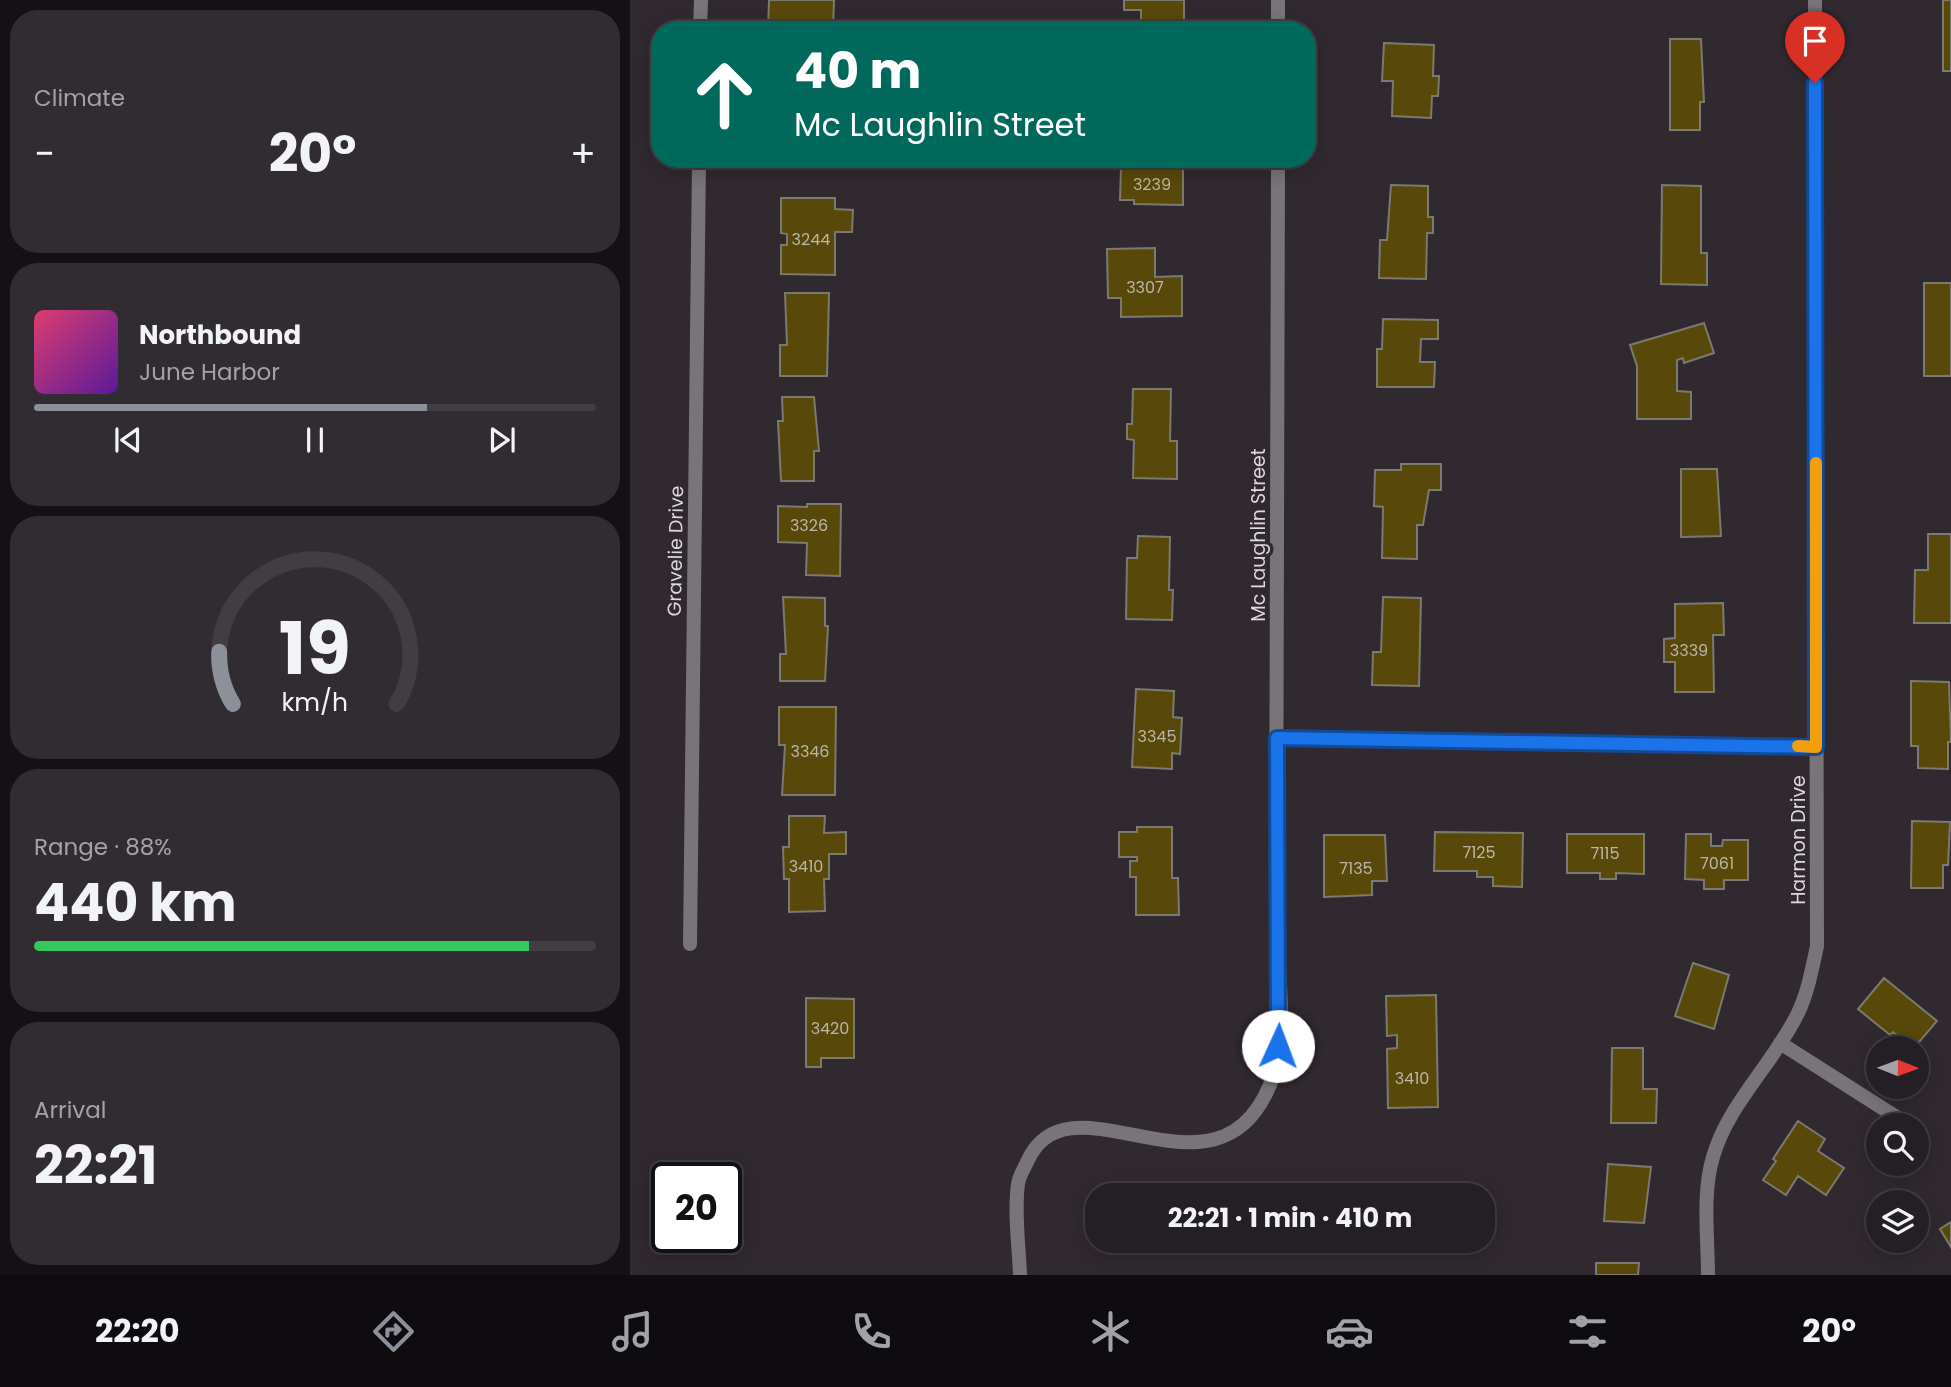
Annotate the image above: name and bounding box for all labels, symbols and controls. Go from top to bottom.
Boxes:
pin [1785,11,1845,83]
icon: arrive [1796,22,1834,60]
text: 40 m [794,37,921,105]
icon: ahead [679,49,770,140]
text: Climate [34,82,125,114]
text: Mc Laughlin Street [794,102,1086,147]
text: 20° [269,117,356,190]
text: − [34,127,55,180]
text: + [570,127,596,180]
house number: 3239 [1133,173,1171,196]
house number: 3244 [792,228,830,251]
house number: 3307 [1126,276,1164,299]
text: Northbound [139,317,301,353]
text: June Harbor [139,356,280,388]
icon: previous [109,421,147,459]
icon: pause [296,421,334,459]
icon: next [483,421,521,459]
street label: Mc Laughlin Street [1245,448,1272,622]
street label: Gravelie Drive [661,485,690,617]
house number: 3326 [790,514,828,537]
text: 19 [279,598,351,699]
house number: 3339 [1670,639,1708,662]
text: km/h [282,684,348,719]
house number: 3345 [1138,725,1176,748]
house number: 3346 [790,740,830,763]
street label: Harmon Drive [1785,775,1812,905]
text: Range · 88% [34,831,172,863]
house number: 7125 [1462,841,1496,864]
house number: 7115 [1590,842,1620,865]
house number: 7061 [1700,852,1734,875]
house number: 3410 [789,855,823,878]
house number: 7135 [1339,857,1373,880]
text: 440 km [34,866,237,939]
position arrow [1241,1009,1315,1083]
house number: 3420 [811,1017,849,1040]
north arrow [1866,1036,1928,1099]
map controls [1866,1036,1929,1253]
house number: 3410 [1395,1067,1429,1090]
text: Arrival [34,1094,106,1126]
button: search [1866,1113,1929,1176]
text: 22:21 [34,1129,157,1202]
speed limit sign: 20 [651,1162,742,1253]
button: layers [1866,1190,1929,1253]
text: 22:21 · 1 min · 410 m [1168,1200,1412,1236]
icon: directions [369,1307,418,1356]
icon: music [608,1307,657,1356]
icon: phone [847,1307,896,1356]
icon: climate [1086,1307,1135,1356]
icon: car [1325,1307,1374,1356]
icon: filters [1563,1307,1612,1356]
text: 22:20 [95,1308,180,1353]
text: 20° [1802,1308,1856,1353]

